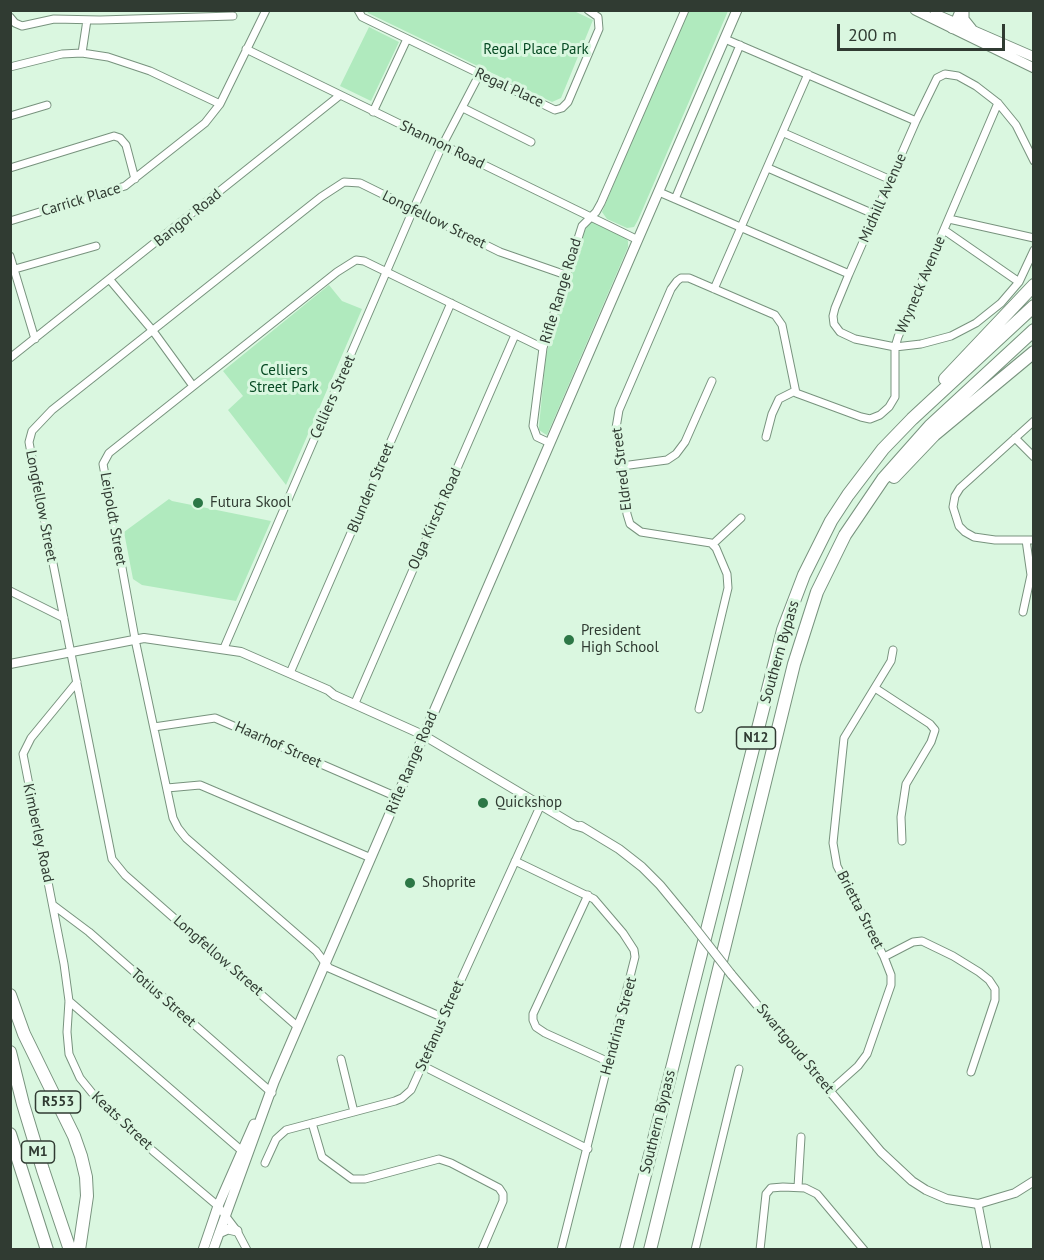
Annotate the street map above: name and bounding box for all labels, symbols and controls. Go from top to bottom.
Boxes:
scale bar [840,12,1008,50]
text: 200 m [848,23,897,46]
park label: Regal Place Park [483,41,589,59]
street label: Regal Place [472,64,546,112]
street label: Shannon Road [397,117,487,173]
street label: Midhill Avenue [855,151,911,245]
street label: Carrick Place [39,179,123,221]
street label: Bangor Road [151,185,225,251]
street label: Longfellow Street [379,187,489,253]
street label: Wryneck Avenue [892,233,950,337]
street label: Rifle Range Road [536,236,586,346]
street label: Celliers Street [307,352,359,442]
park label: Celliers Street Park [249,362,319,397]
street label: Eldred Street [608,426,636,512]
street label: Blunden Street [344,440,398,536]
street label: Longfellow Street [21,449,61,563]
street label: Olga Kirsch Road [405,465,465,573]
street label: Leipoldt Street [96,471,130,567]
place label: Futura Skool [210,494,291,512]
marker: Futura Skool [191,496,205,510]
street label: Southern Bypass [757,598,803,706]
place label: President High School [581,622,659,657]
marker: President High School [562,633,576,647]
street label: Rifle Range Road [382,709,442,817]
street label: Haarhof Street [232,718,324,772]
road number: N12 [736,727,776,749]
street label: Kimberley Road [19,782,57,884]
place label: Quickshop [495,794,562,812]
marker: Quickshop [476,796,490,810]
street label: Brietta Street [833,868,887,952]
place label: Shoprite [422,874,476,892]
marker: Shoprite [403,876,417,890]
street label: Longfellow Street [169,912,267,1000]
street label: Totius Street [127,965,199,1031]
street label: Hendrina Street [597,975,641,1077]
street label: Stefanus Street [412,978,468,1074]
street label: Swartgoud Street [752,1001,838,1097]
street label: Southern Bypass [636,1068,680,1176]
street label: Keats Street [88,1088,156,1154]
road number: R553 [36,1091,80,1113]
road number: M1 [22,1141,54,1163]

